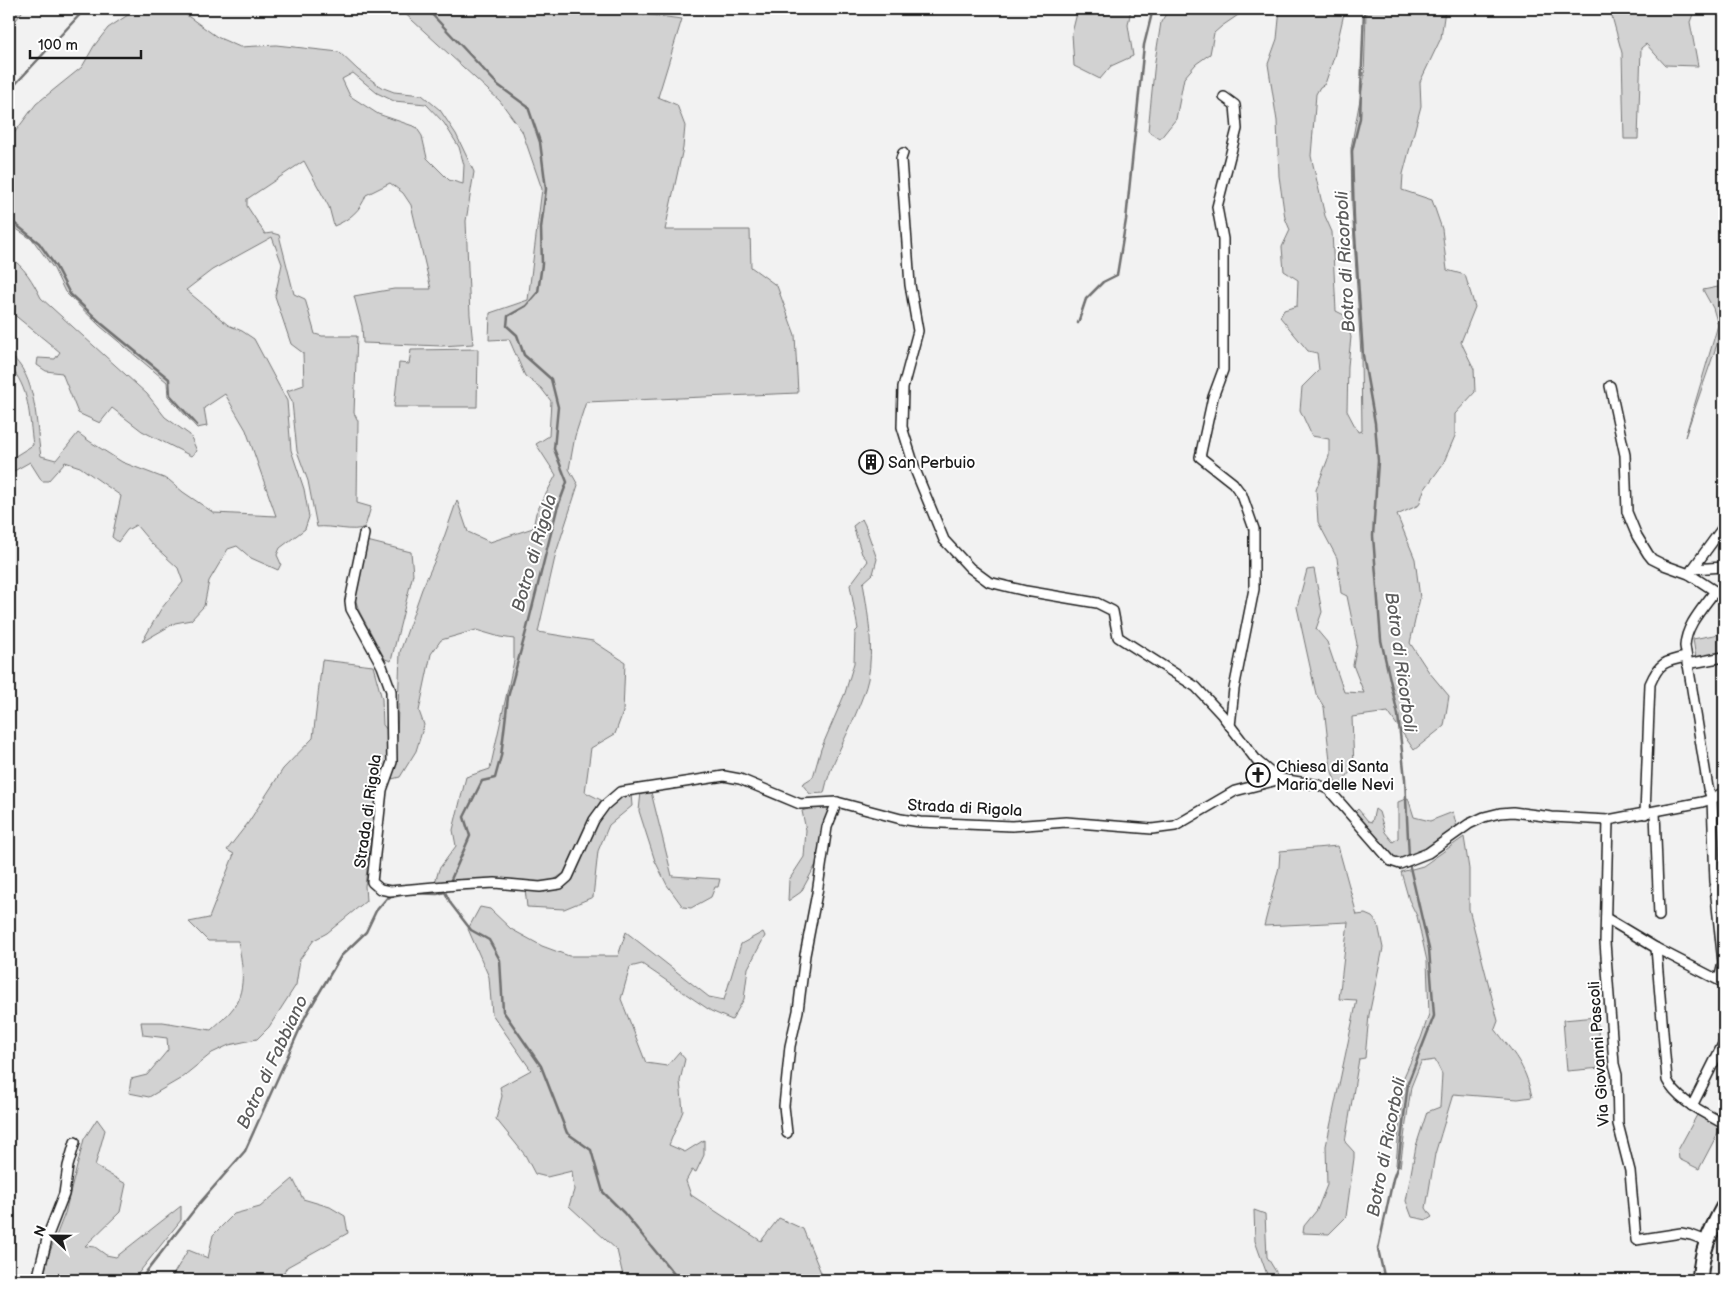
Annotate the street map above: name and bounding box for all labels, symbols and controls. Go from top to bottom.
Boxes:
scale bar [30,28,141,60]
text: 100 m [38,36,78,55]
water label: Botro di Ricorboli [1331,190,1360,333]
building icon: San Perbuio [858,449,884,475]
place label: San Perbuio [888,454,975,473]
water label: Botro di Rigola [508,492,561,614]
water label: Botro di Ricorboli [1380,591,1421,734]
street label: Strada di Rigola [351,753,386,869]
place label: Chiesa di Santa Maria delle Nevi [1276,758,1394,795]
church icon: Chiesa di Santa Maria delle Nevi [1245,762,1271,788]
street label: Strada di Rigola [907,796,1023,821]
street label: Via Giovanni Pascoli [1585,981,1614,1127]
water label: Botro di Fabbiano [232,992,313,1132]
water label: Botro di Ricorboli [1363,1075,1410,1218]
north arrow [28,1212,78,1262]
text: N [31,1223,50,1239]

